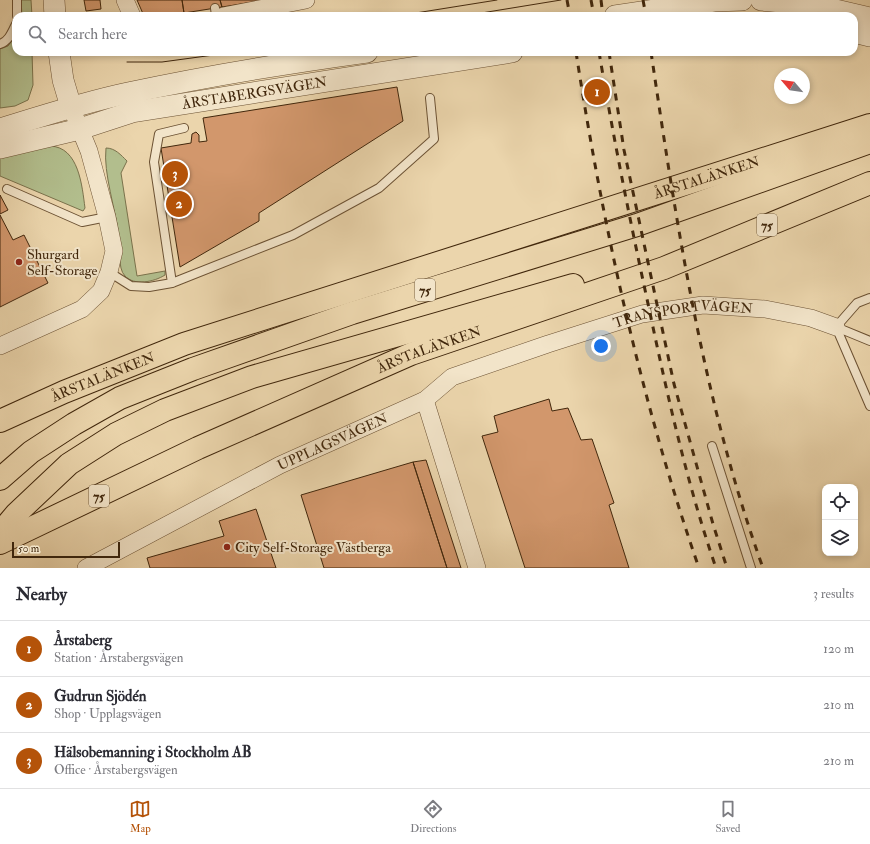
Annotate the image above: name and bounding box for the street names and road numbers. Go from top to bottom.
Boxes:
street label: ÅRSTABERGSVÄGEN [180,73,329,113]
street label: ÅRSTALÄNKEN [651,153,762,203]
road number: 75 [757,214,777,236]
road number: 75 [415,279,435,301]
street label: TRANSPORTVÄGEN [611,297,754,332]
street label: ÅRSTALÄNKEN [374,323,484,377]
street label: ÅRSTALÄNKEN [48,348,158,406]
street label: UPPLAGSVÄGEN [275,410,391,474]
road number: 75 [89,485,109,507]

